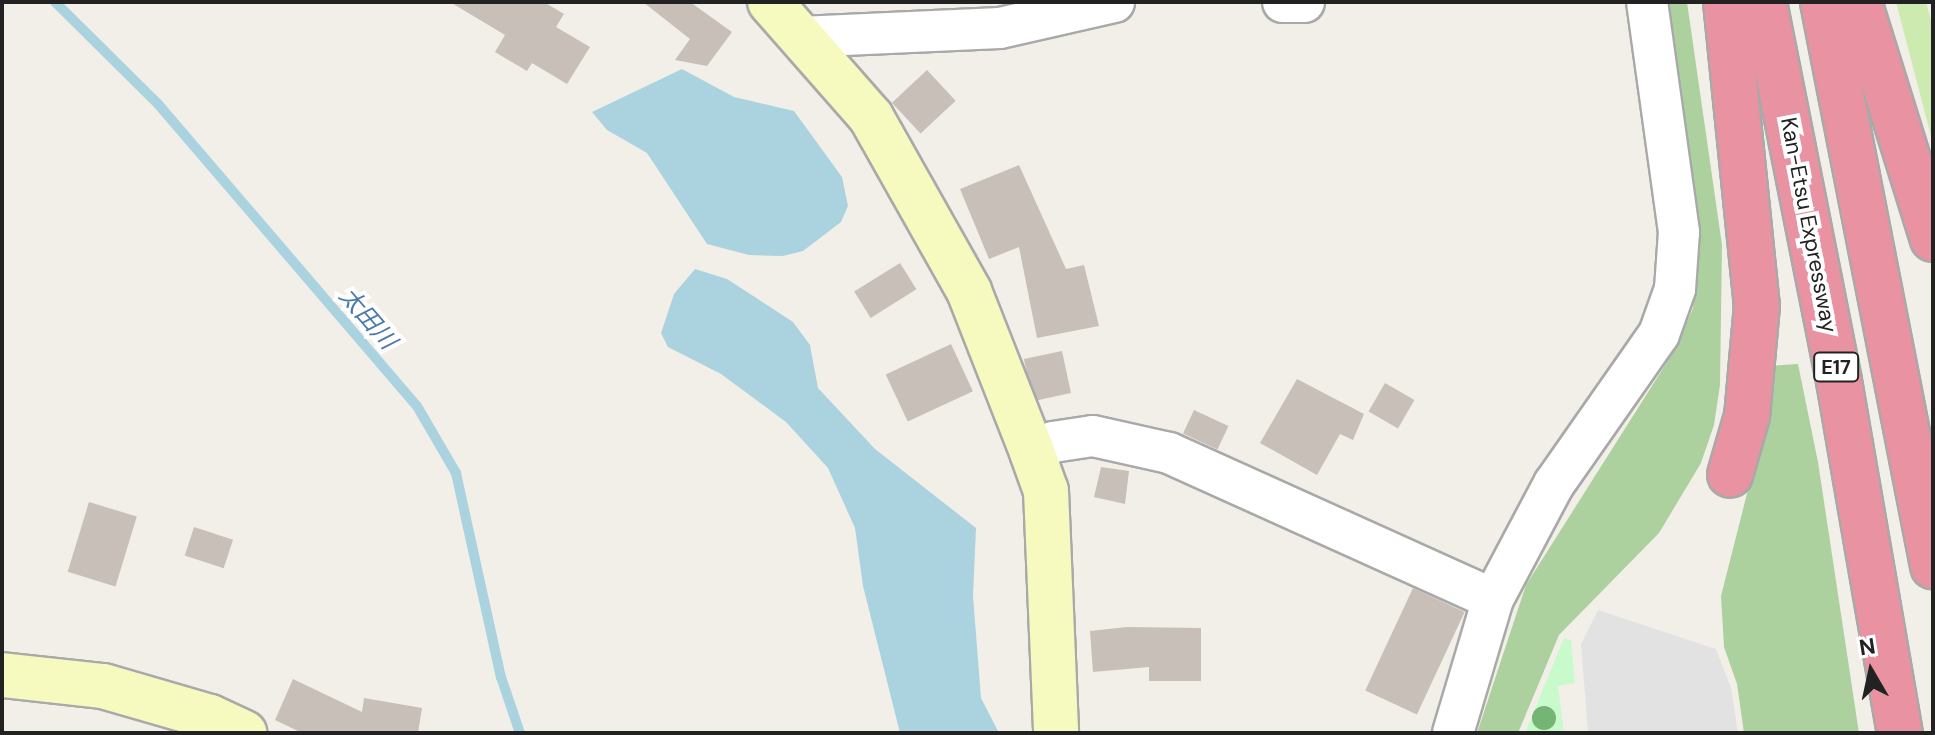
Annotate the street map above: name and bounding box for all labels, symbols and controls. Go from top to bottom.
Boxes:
street label: Kan-Etsu Expressway [1775,115,1843,335]
water label: 太田川 [334,281,402,355]
road number: E17 [1812,351,1860,383]
north arrow [1831,631,1911,711]
text: N [1857,631,1877,662]

